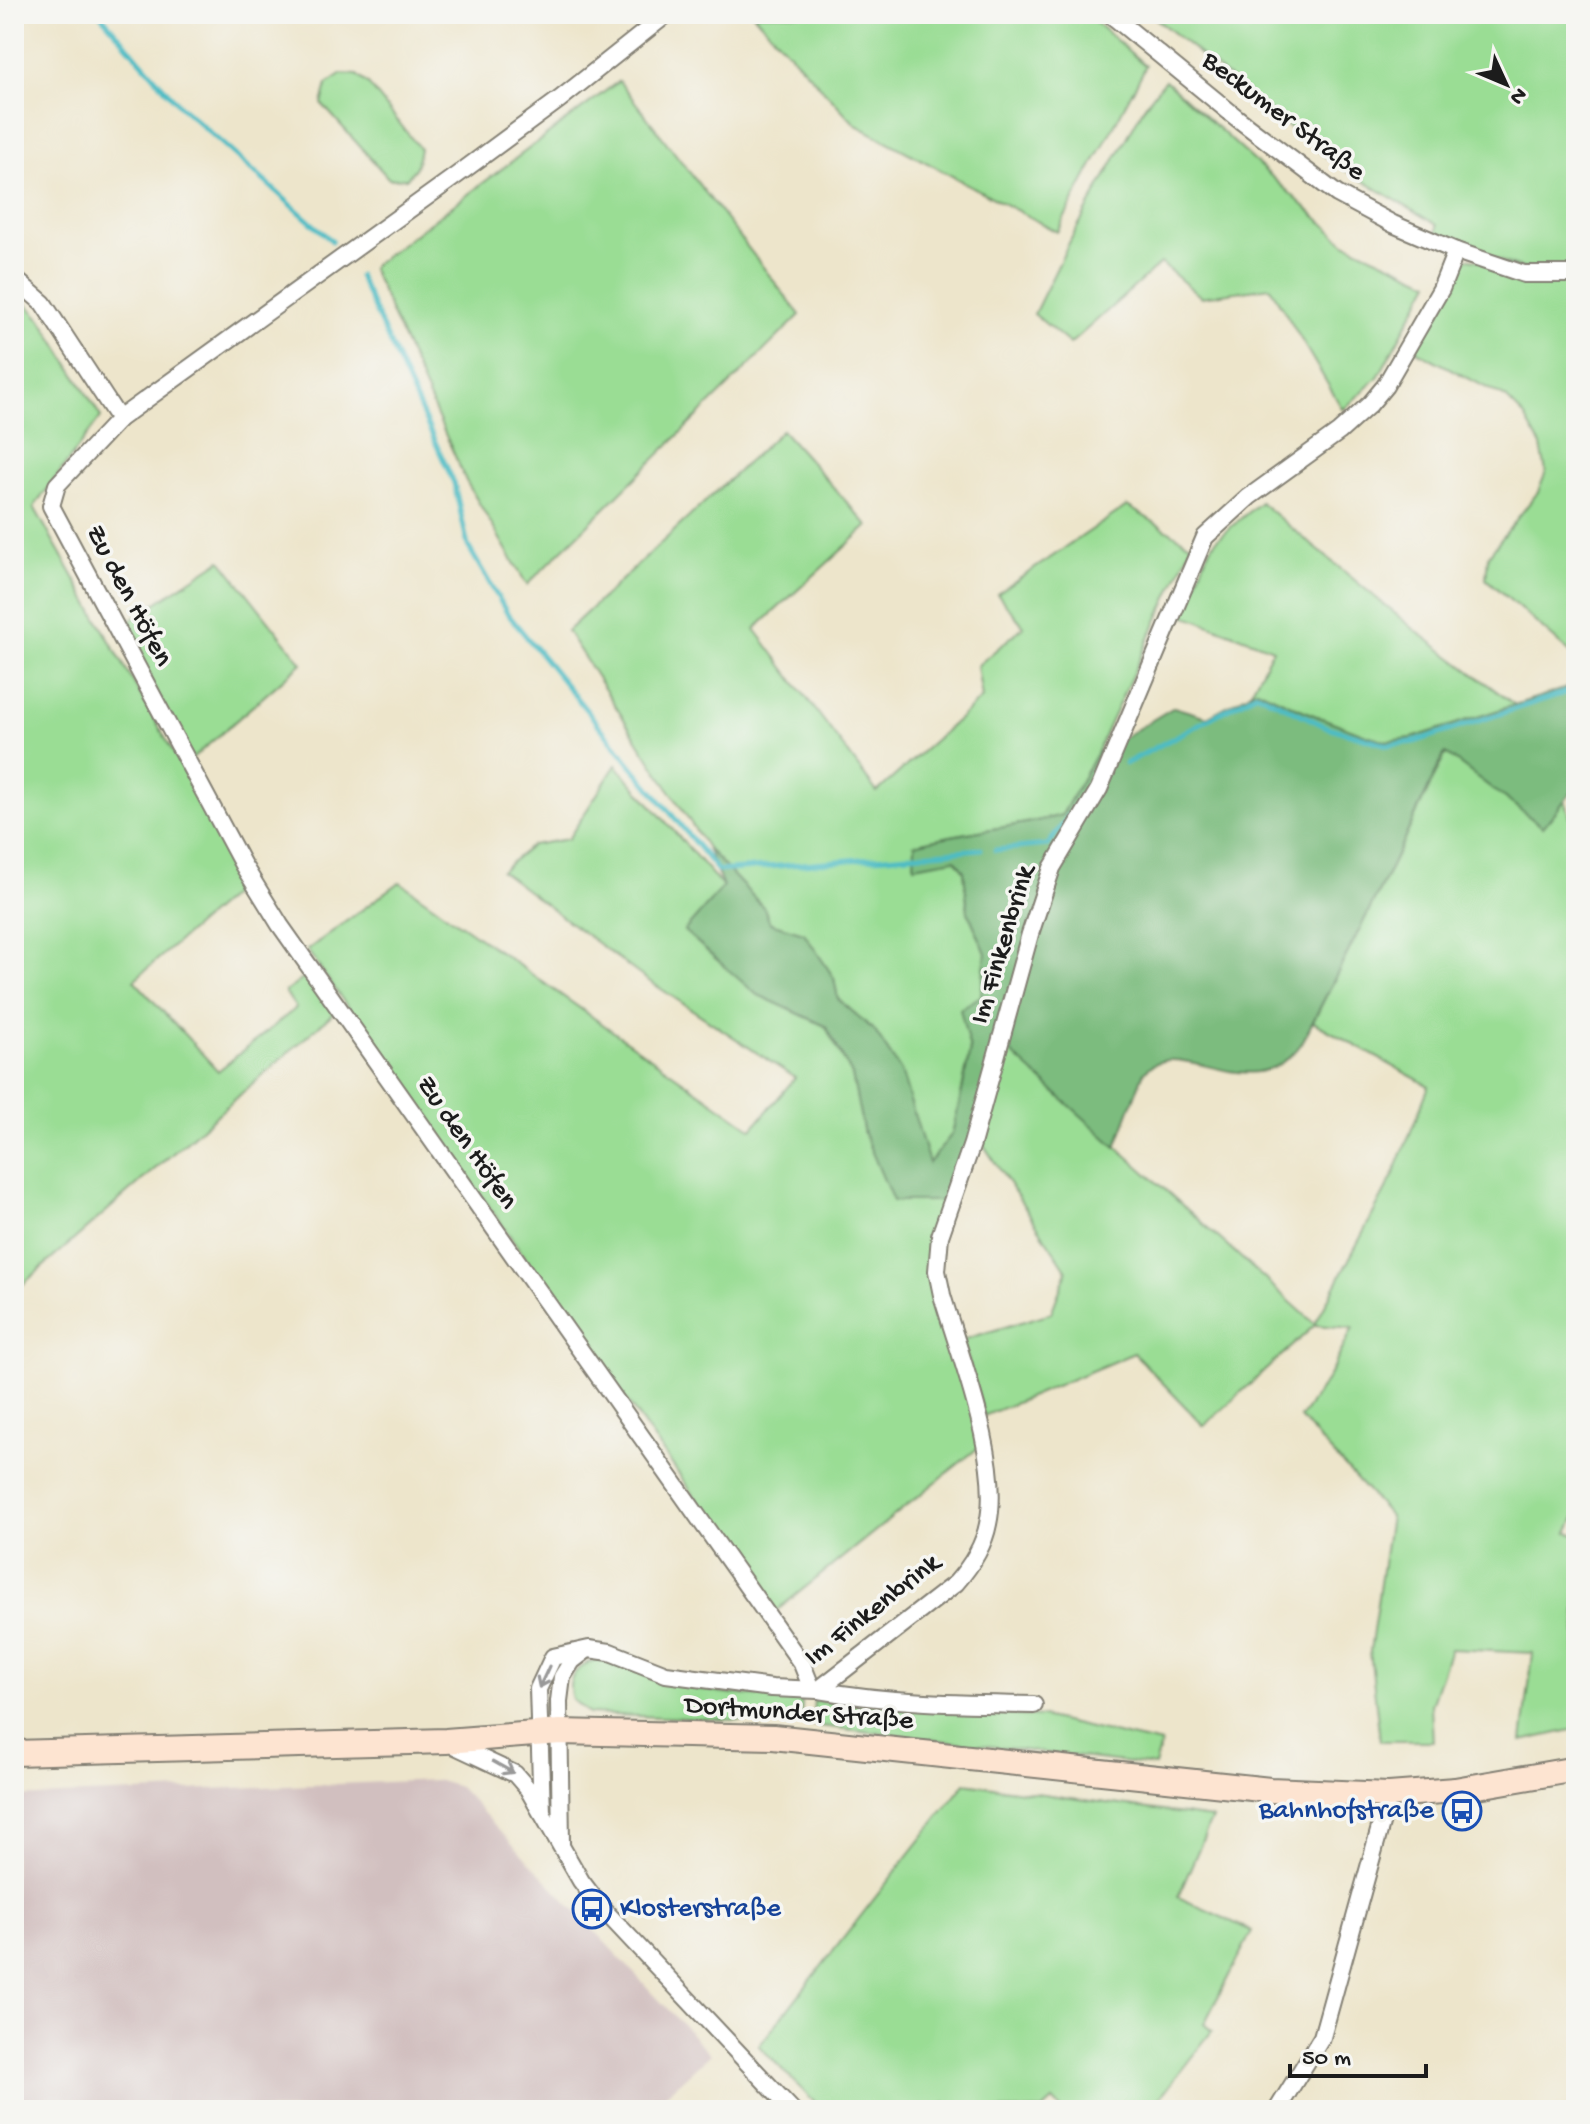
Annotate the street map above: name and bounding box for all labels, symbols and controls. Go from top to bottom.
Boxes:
street label: Beckumer Straße [1194,44,1372,190]
north arrow [1466,44,1546,124]
text: N [1503,81,1532,109]
street label: Zu den Höfen [77,520,179,673]
street label: Im Finkenbrink [964,859,1044,1028]
street label: Zu den Höfen [408,1070,525,1217]
street label: Im Finkenbrink [798,1546,950,1674]
one-way arrow [536,1665,551,1689]
street label: Dortmunder Straße [682,1689,915,1738]
one-way arrow [490,1760,514,1776]
bus stop icon: Bahnhofstraße [1441,1790,1483,1832]
place label: Bahnhofstraße [1258,1795,1435,1828]
bus stop icon: Klosterstraße [571,1888,613,1930]
place label: Klosterstraße [620,1893,781,1926]
scale bar [1290,2028,1426,2078]
text: 50 m [1302,2045,1351,2074]

